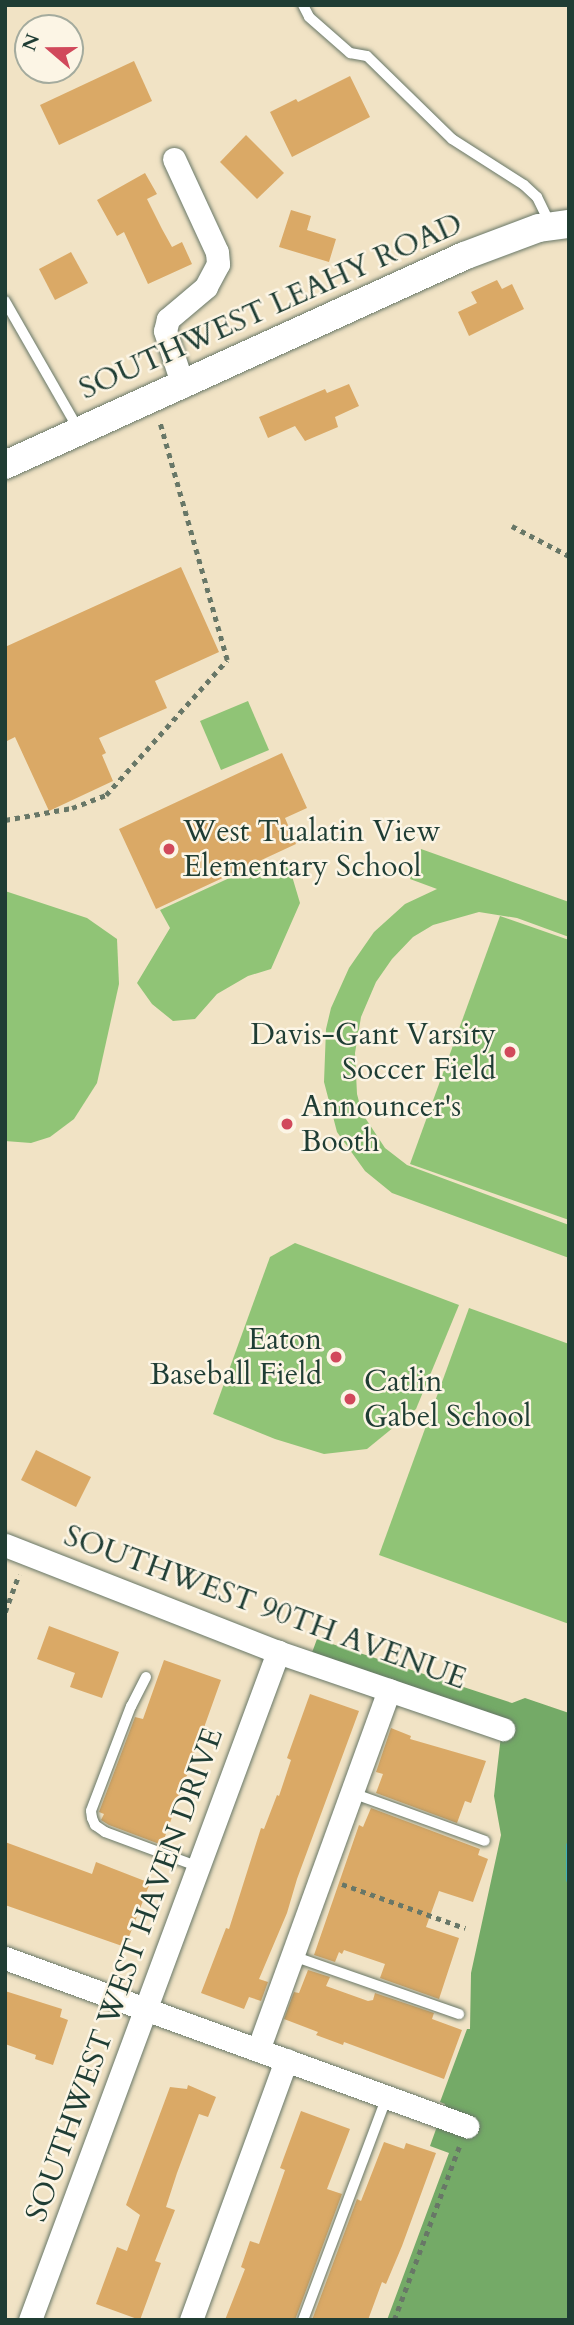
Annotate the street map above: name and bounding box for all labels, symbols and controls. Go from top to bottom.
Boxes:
north arrow [14,14,84,84]
text: N [16,30,46,55]
street label: SOUTHWEST LEAHY ROAD [74,206,468,408]
place label: West Tualatin View Elementary School [183,814,441,884]
marker: West Tualatin View Elementary School [161,841,177,857]
place label: Davis-Gant Varsity Soccer Field [251,1017,496,1088]
marker: Davis-Gant Varsity Soccer Field [502,1044,518,1060]
place label: Announcer's Booth [301,1089,461,1160]
marker: Announcer's Booth [279,1116,295,1132]
place label: Eaton Baseball Field [150,1322,322,1392]
marker: Eaton Baseball Field [328,1349,344,1365]
place label: Catlin Gabel School [364,1364,531,1434]
marker: Catlin Gabel School [342,1391,358,1407]
street label: SOUTHWEST 90TH AVENUE [59,1518,471,1698]
street label: SOUTHWEST WEST HAVEN DRIVE [19,1723,231,2227]

